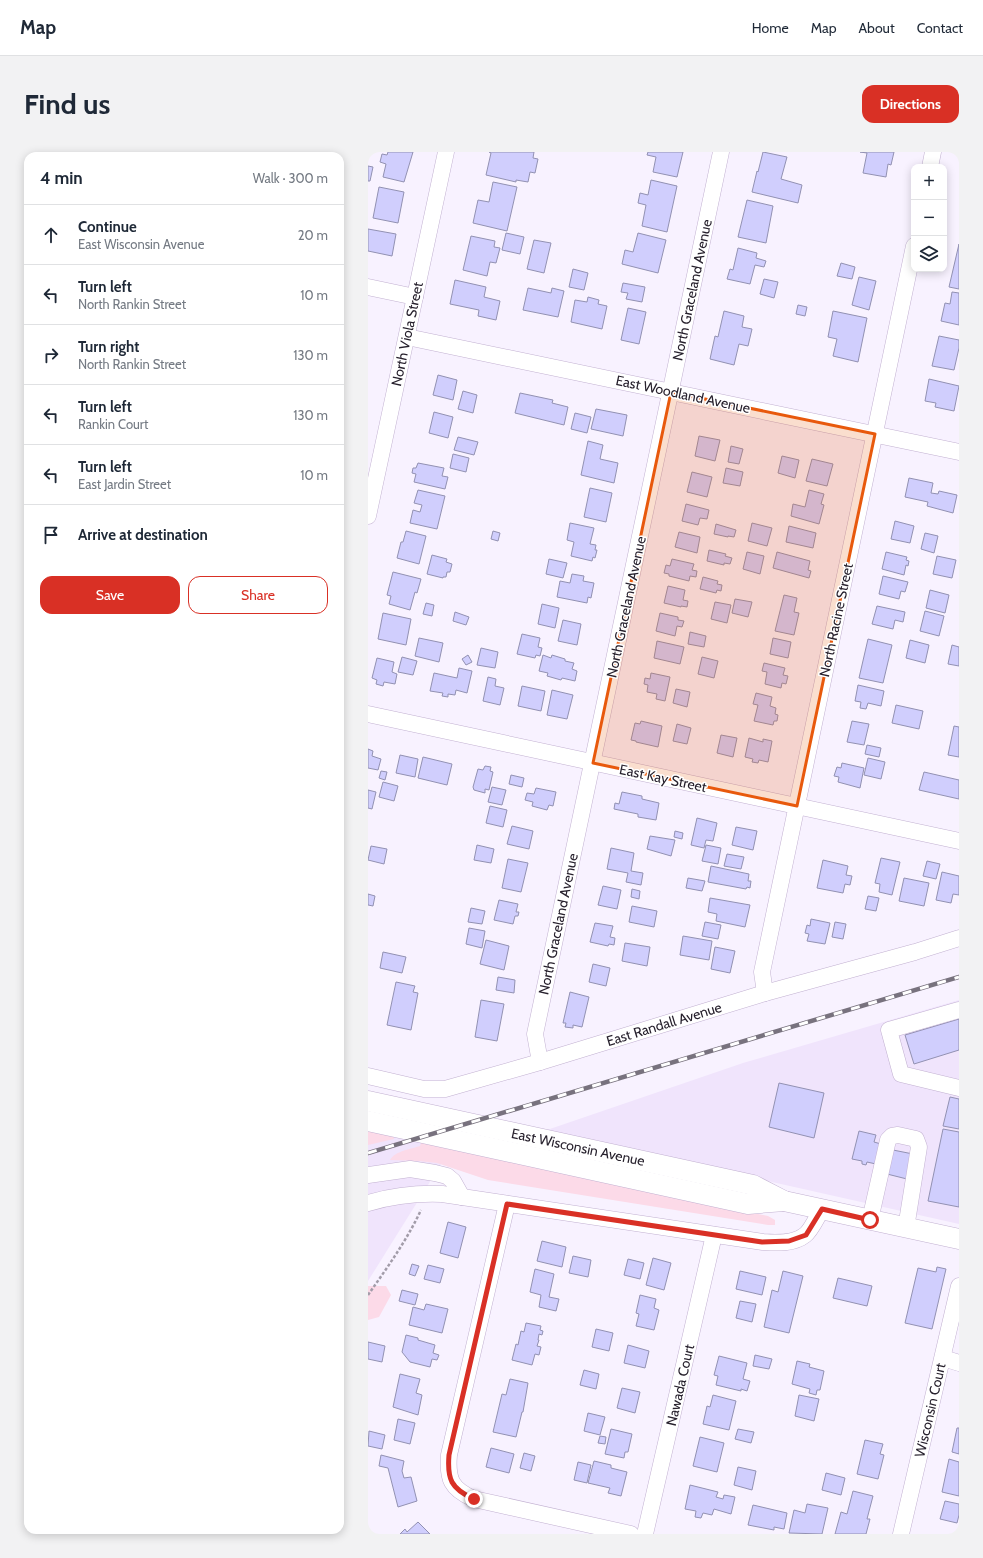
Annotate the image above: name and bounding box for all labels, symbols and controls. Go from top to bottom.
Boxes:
text: Map [20,16,56,39]
text: Home [752,19,789,37]
text: Map [811,19,836,37]
text: About [858,19,895,37]
text: Contact [917,19,963,37]
button: Directions [862,85,959,123]
text: Find us [24,87,110,121]
map controls [911,164,947,272]
button: + [911,164,947,200]
text: 4 min [40,168,83,188]
text: Walk · 300 m [253,170,328,186]
button: − [911,200,947,236]
text: Continue [78,218,137,236]
street label: North Graceland Avenue [668,218,716,362]
icon: ahead [40,224,62,246]
text: 20 m [298,227,328,243]
text: East Wisconsin Avenue [78,236,204,252]
button: layers [911,236,947,272]
text: Turn left [78,278,132,296]
street label: North Viola Street [387,280,427,388]
icon: left [40,284,62,306]
text: 10 m [300,287,328,303]
text: North Rankin Street [78,296,186,312]
text: Turn right [78,338,139,356]
icon: right [40,344,62,366]
text: 130 m [293,347,328,363]
text: North Rankin Street [78,356,186,372]
street label: East Woodland Avenue [614,371,752,417]
text: Turn left [78,398,132,416]
icon: left [40,404,62,426]
text: 130 m [293,407,328,423]
text: Rankin Court [78,416,148,432]
text: Turn left [78,458,132,476]
icon: left [40,464,62,486]
text: 10 m [300,467,328,483]
text: East Jardin Street [78,476,171,492]
icon: arrive [40,524,62,546]
text: Arrive at destination [78,526,208,544]
street label: North Graceland Avenue [602,535,650,679]
street label: North Racine Street [815,561,857,678]
button: Save [40,576,180,614]
button: Share [188,576,328,614]
street label: East Kay Street [618,760,709,796]
street label: North Graceland Avenue [534,852,582,996]
street label: East Randall Avenue [604,998,724,1050]
street label: East Wisconsin Avenue [510,1124,646,1170]
route start [861,1211,879,1229]
street label: Nawada Court [662,1342,698,1428]
street label: Wisconsin Court [910,1361,950,1459]
route end [465,1490,483,1508]

